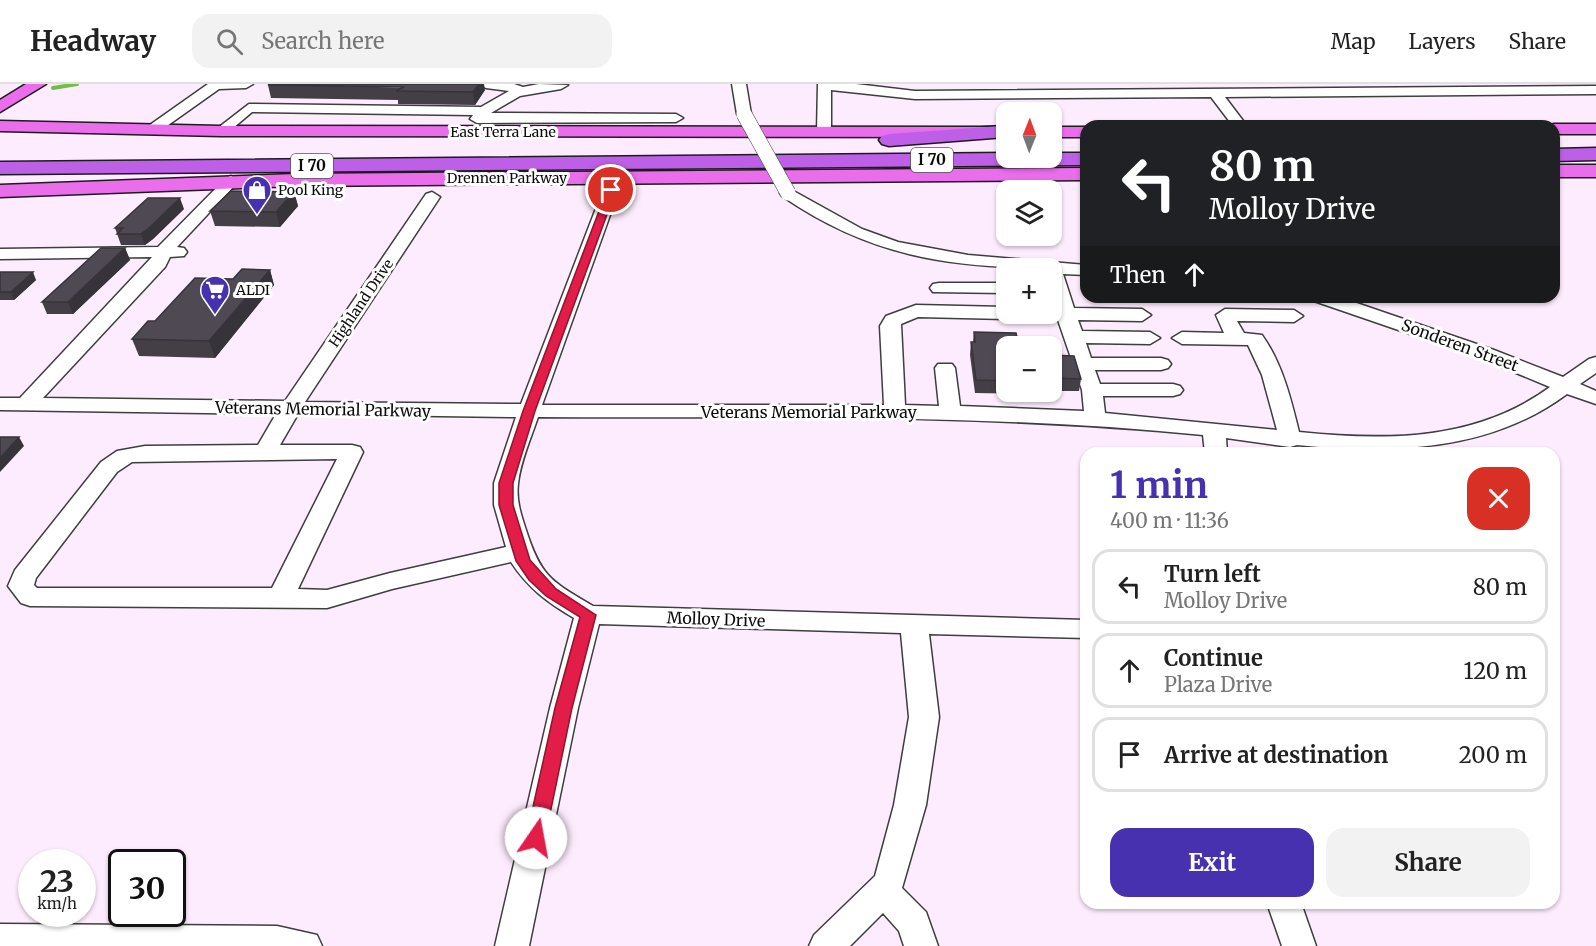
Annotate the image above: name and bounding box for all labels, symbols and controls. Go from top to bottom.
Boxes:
search box [192,14,612,68]
text: Headway [30,23,156,59]
icon: search [213,25,246,58]
text: Search here [261,27,385,55]
text: Map [1331,28,1376,55]
text: Layers [1409,28,1476,55]
text: Share [1509,28,1566,55]
north arrow [996,102,1062,168]
map controls [996,102,1062,402]
street label: East Terra Lane [450,123,556,141]
text: 80 m [1209,140,1315,192]
icon: left [1110,144,1188,222]
road number: I 70 [911,148,953,172]
road number: I 70 [291,154,333,178]
pin [585,164,636,215]
street label: Drennen Parkway [447,169,568,187]
icon: arrive [594,173,627,206]
shop icon: Pool King [241,174,273,216]
button: layers [996,180,1062,246]
place label: Pool King [278,181,344,199]
text: Molloy Drive [1209,192,1375,226]
street label: Highland Drive [325,256,397,350]
button: + [996,258,1062,324]
icon: ahead [1178,258,1211,291]
text: Then [1110,261,1166,289]
supermarket icon: ALDI [199,274,231,316]
place label: ALDI [235,281,270,299]
street label: Sonderen Street [1399,315,1522,376]
button: − [996,336,1062,402]
street label: Veterans Memorial Parkway [214,397,432,421]
street label: Veterans Memorial Parkway [700,402,918,422]
text: 1 min [1110,463,1208,508]
button: close [1467,467,1530,530]
text: 400 m · 11:36 [1110,508,1229,533]
text: Turn left [1164,560,1261,588]
icon: left [1113,570,1146,603]
text: 80 m [1473,573,1527,601]
text: Molloy Drive [1164,588,1287,613]
street label: Molloy Drive [666,607,766,631]
text: Continue [1164,644,1263,672]
icon: ahead [1113,654,1146,687]
text: 120 m [1463,657,1527,685]
text: Plaza Drive [1164,672,1272,697]
icon: arrive [1113,738,1146,771]
text: Arrive at destination [1164,741,1388,769]
text: 200 m [1459,741,1527,769]
position arrow [504,806,568,870]
button: Exit [1110,828,1314,897]
button: Share [1326,828,1530,897]
speed limit sign: 30 [108,849,186,927]
text: 23 [40,862,74,900]
text: km/h [37,894,77,913]

